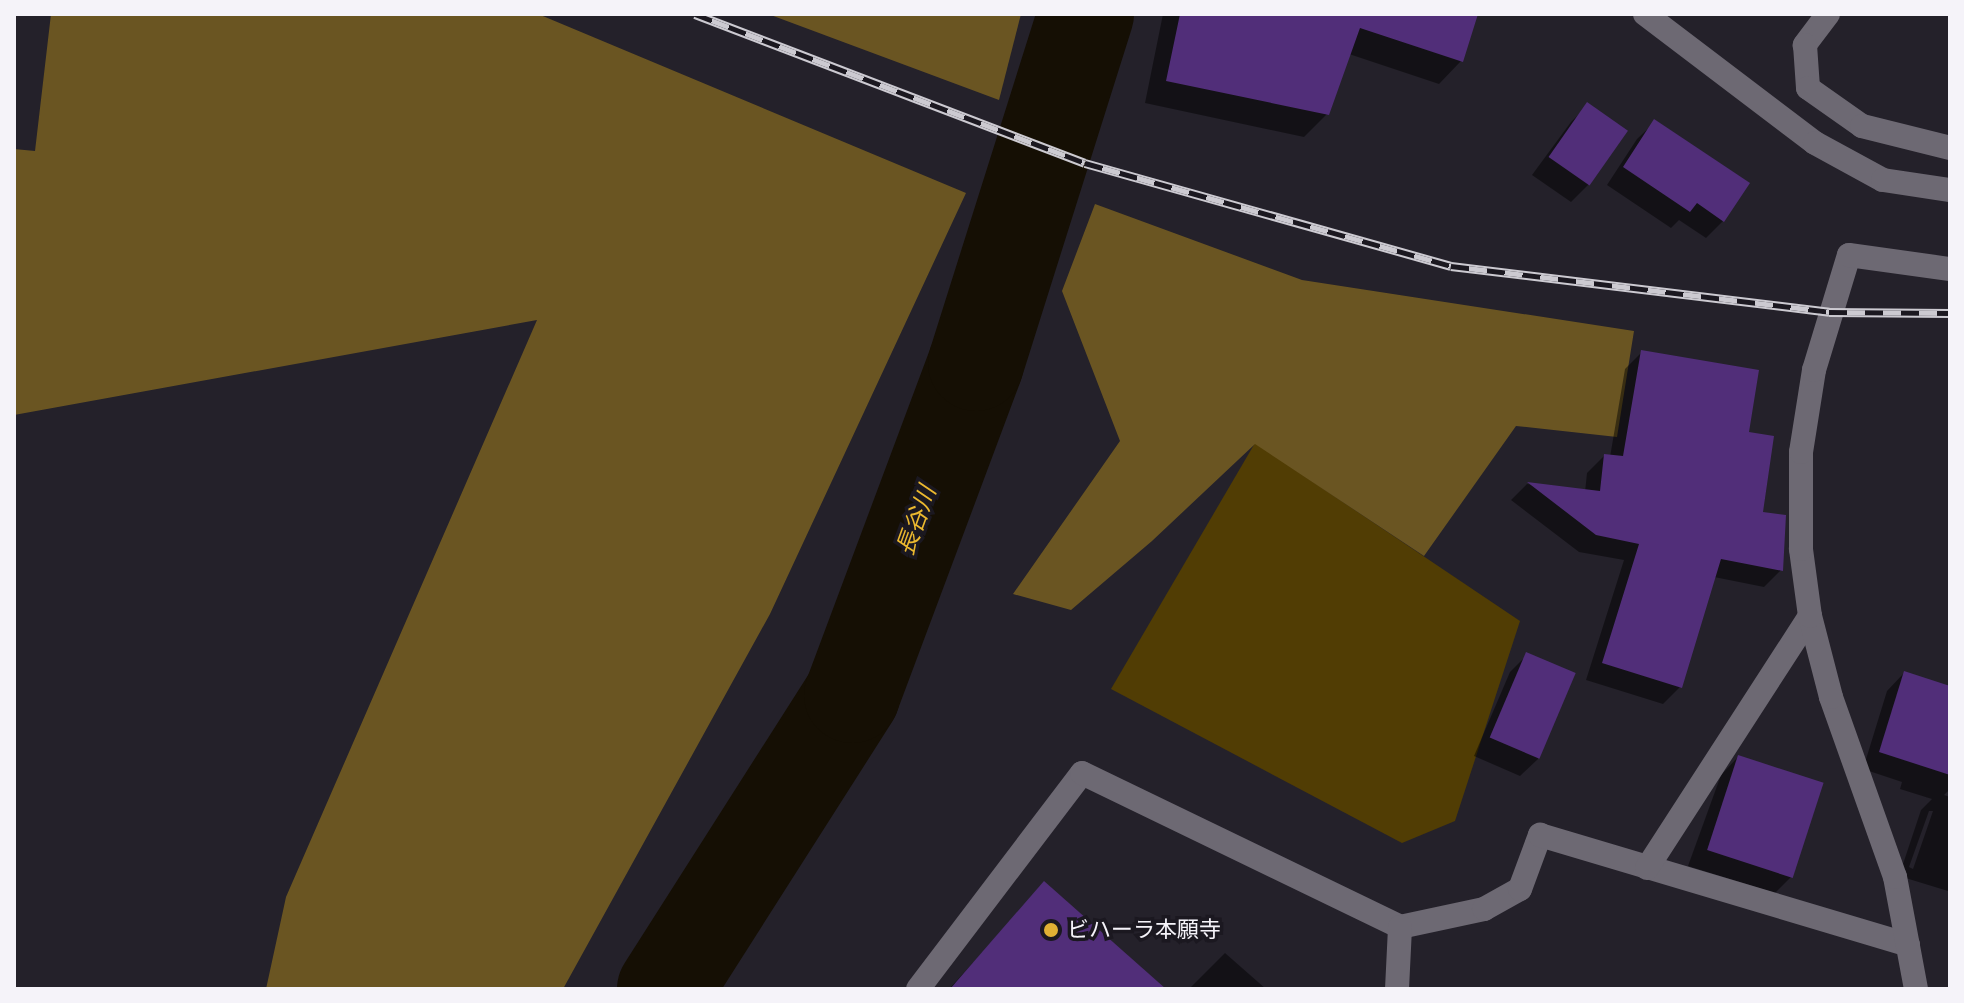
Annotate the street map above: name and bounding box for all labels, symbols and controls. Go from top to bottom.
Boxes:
water label: 長谷川 [891,482,943,560]
place label: ビハーラ本願寺 [1067,917,1221,943]
marker: ビハーラ本願寺 [1042,921,1060,939]

